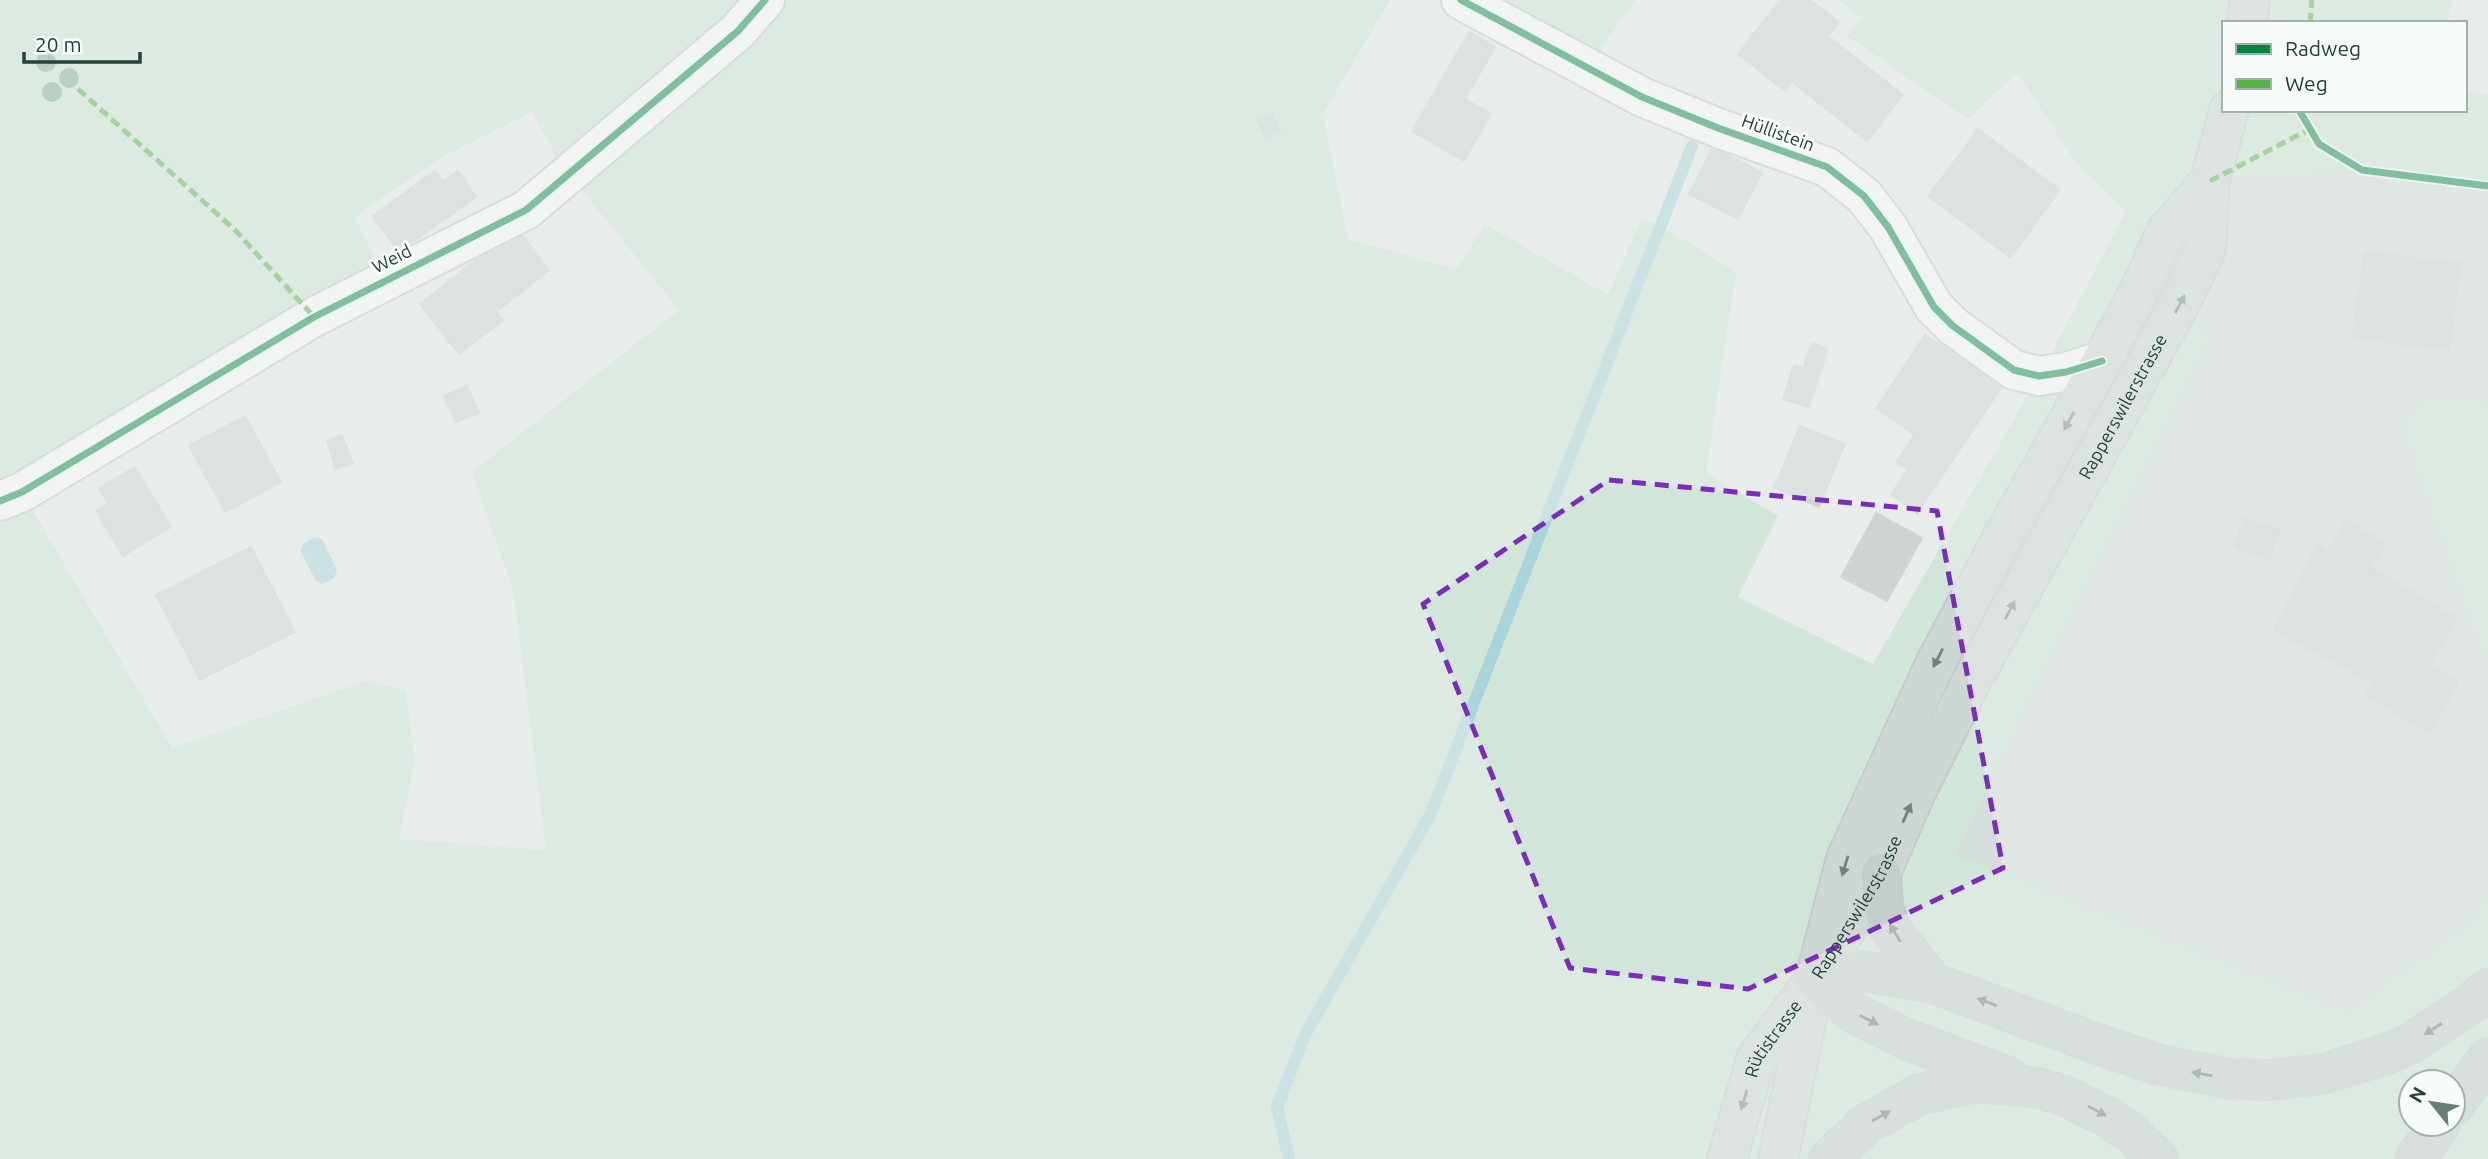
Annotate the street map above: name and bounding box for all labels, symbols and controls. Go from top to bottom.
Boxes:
scale bar [24,21,140,65]
legend [2222,21,2467,112]
text: 20 m [35,32,82,56]
text: Radweg [2285,36,2361,60]
text: Weg [2285,71,2328,95]
street label: Hüllistein [1739,110,1818,154]
street label: Weid [369,240,414,276]
one-way arrow [2174,294,2185,314]
street label: Rapperswilerstrasse [2074,330,2170,482]
one-way arrow [2063,411,2075,430]
one-way arrow [2004,600,2016,620]
one-way arrow [1933,648,1944,668]
one-way arrow [1901,803,1913,823]
street label: Rapperswilerstrasse [1807,832,1905,982]
one-way arrow [1839,855,1849,876]
one-way arrow [1888,923,1901,943]
street label: Rütistrasse [1740,996,1805,1080]
one-way arrow [1976,996,1997,1007]
one-way arrow [1859,1015,1879,1026]
one-way arrow [2424,1022,2442,1036]
one-way arrow [2191,1068,2213,1079]
north arrow [2397,1068,2467,1138]
text: N [2404,1083,2430,1106]
one-way arrow [1738,1090,1748,1111]
one-way arrow [2087,1105,2107,1117]
one-way arrow [1871,1110,1891,1121]

